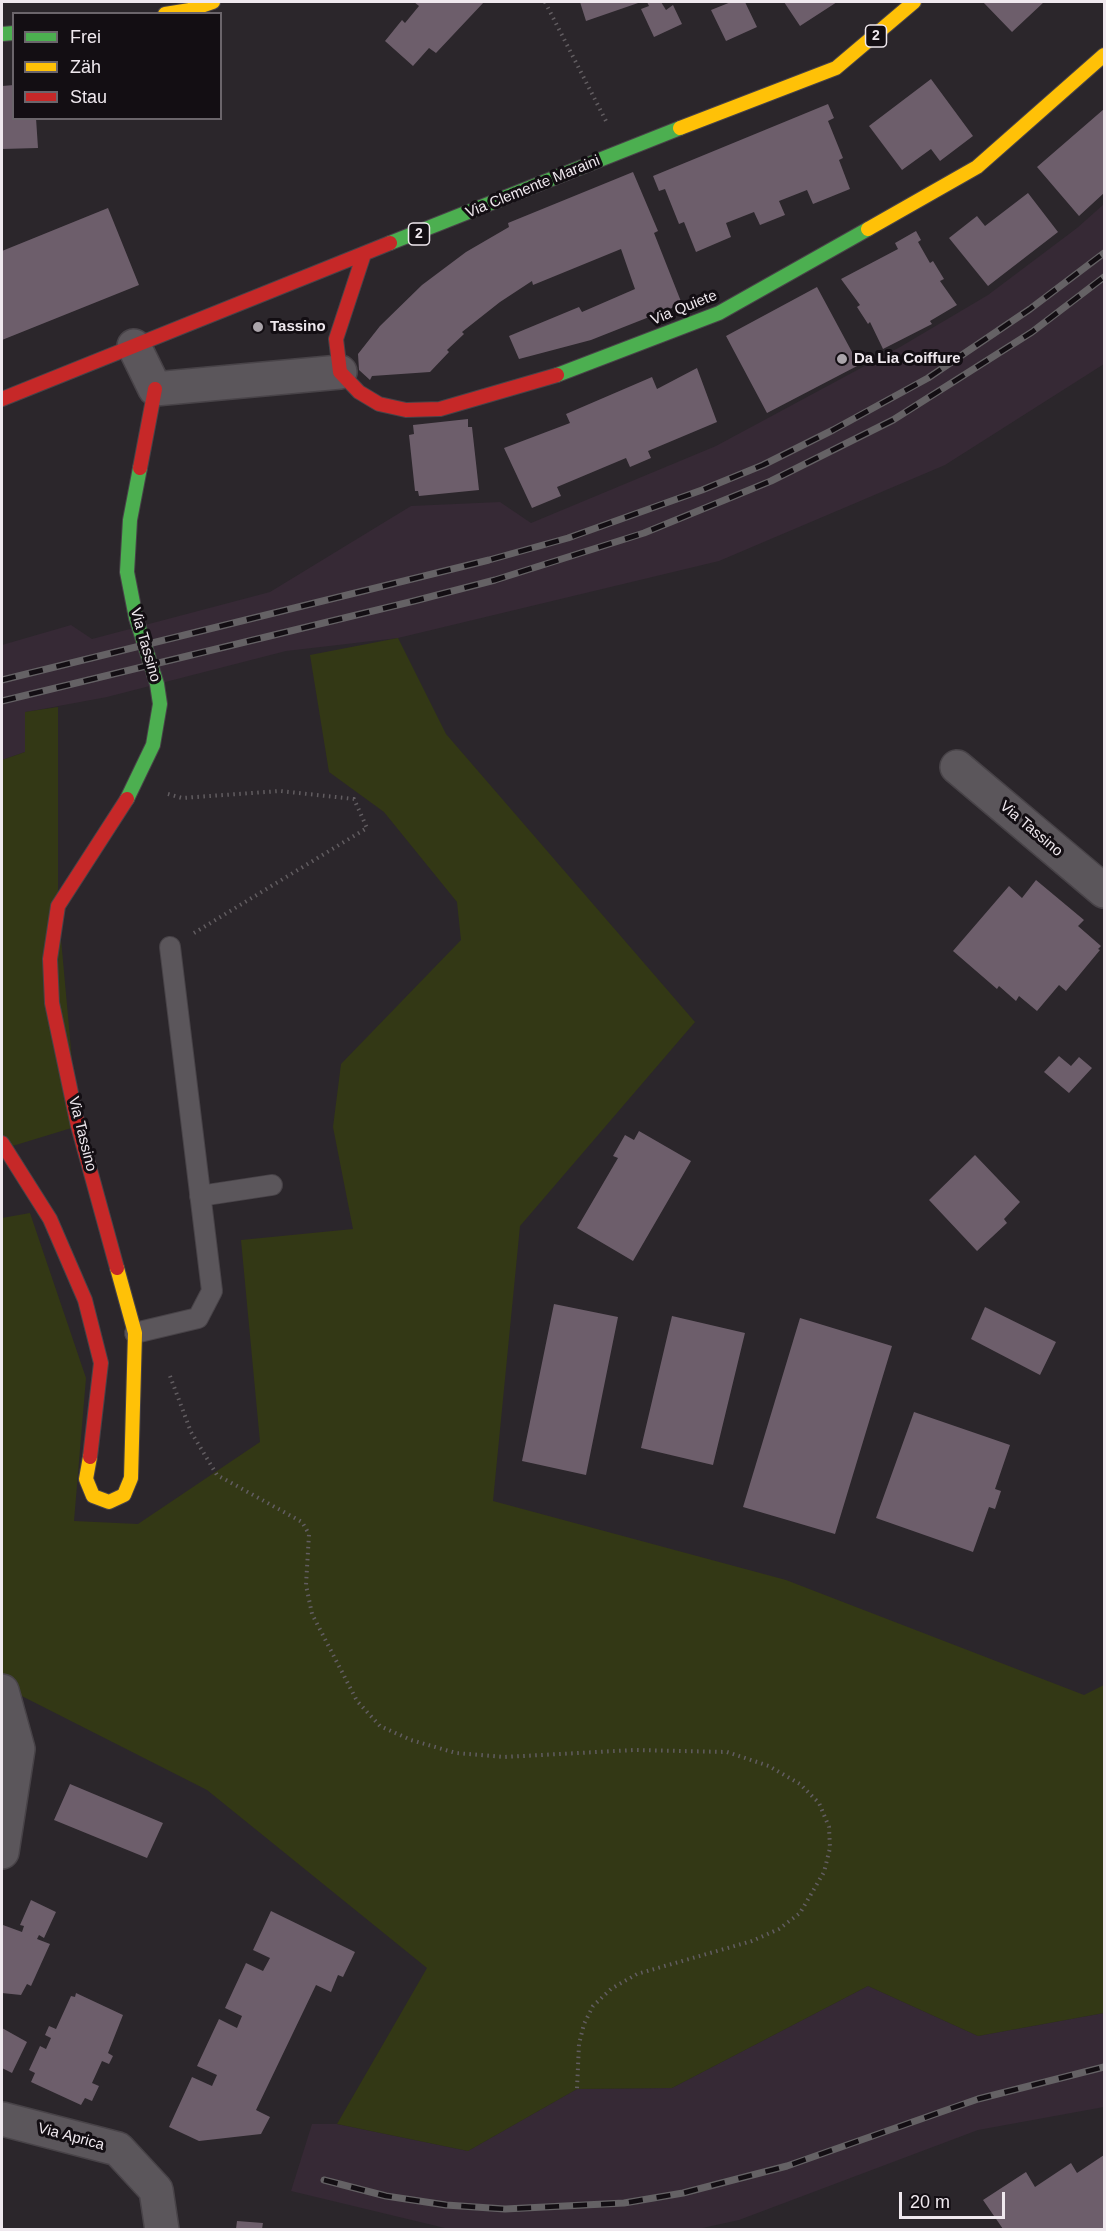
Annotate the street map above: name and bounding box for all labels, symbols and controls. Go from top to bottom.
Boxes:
legend [12,12,222,120]
road number: 2 [866,25,886,47]
text: Frei [70,27,101,47]
text: Zäh [70,57,101,77]
text: Stau [70,87,107,107]
street label: Via Clemente Maraini [463,152,603,222]
road number: 2 [408,223,430,245]
street label: Via Quiete [648,287,720,329]
place label: Tassino [270,318,326,336]
marker: Tassino [251,320,265,334]
place label: Da Lia Coiffure [854,350,961,368]
marker: Da Lia Coiffure [835,352,849,366]
street label: Via Tassino [126,606,164,684]
street label: Via Tassino [996,798,1066,860]
street label: Via Tassino [64,1095,100,1173]
street label: Via Aprica [36,2119,106,2155]
scale bar [902,2180,1008,2218]
text: 20 m [910,2192,950,2212]

